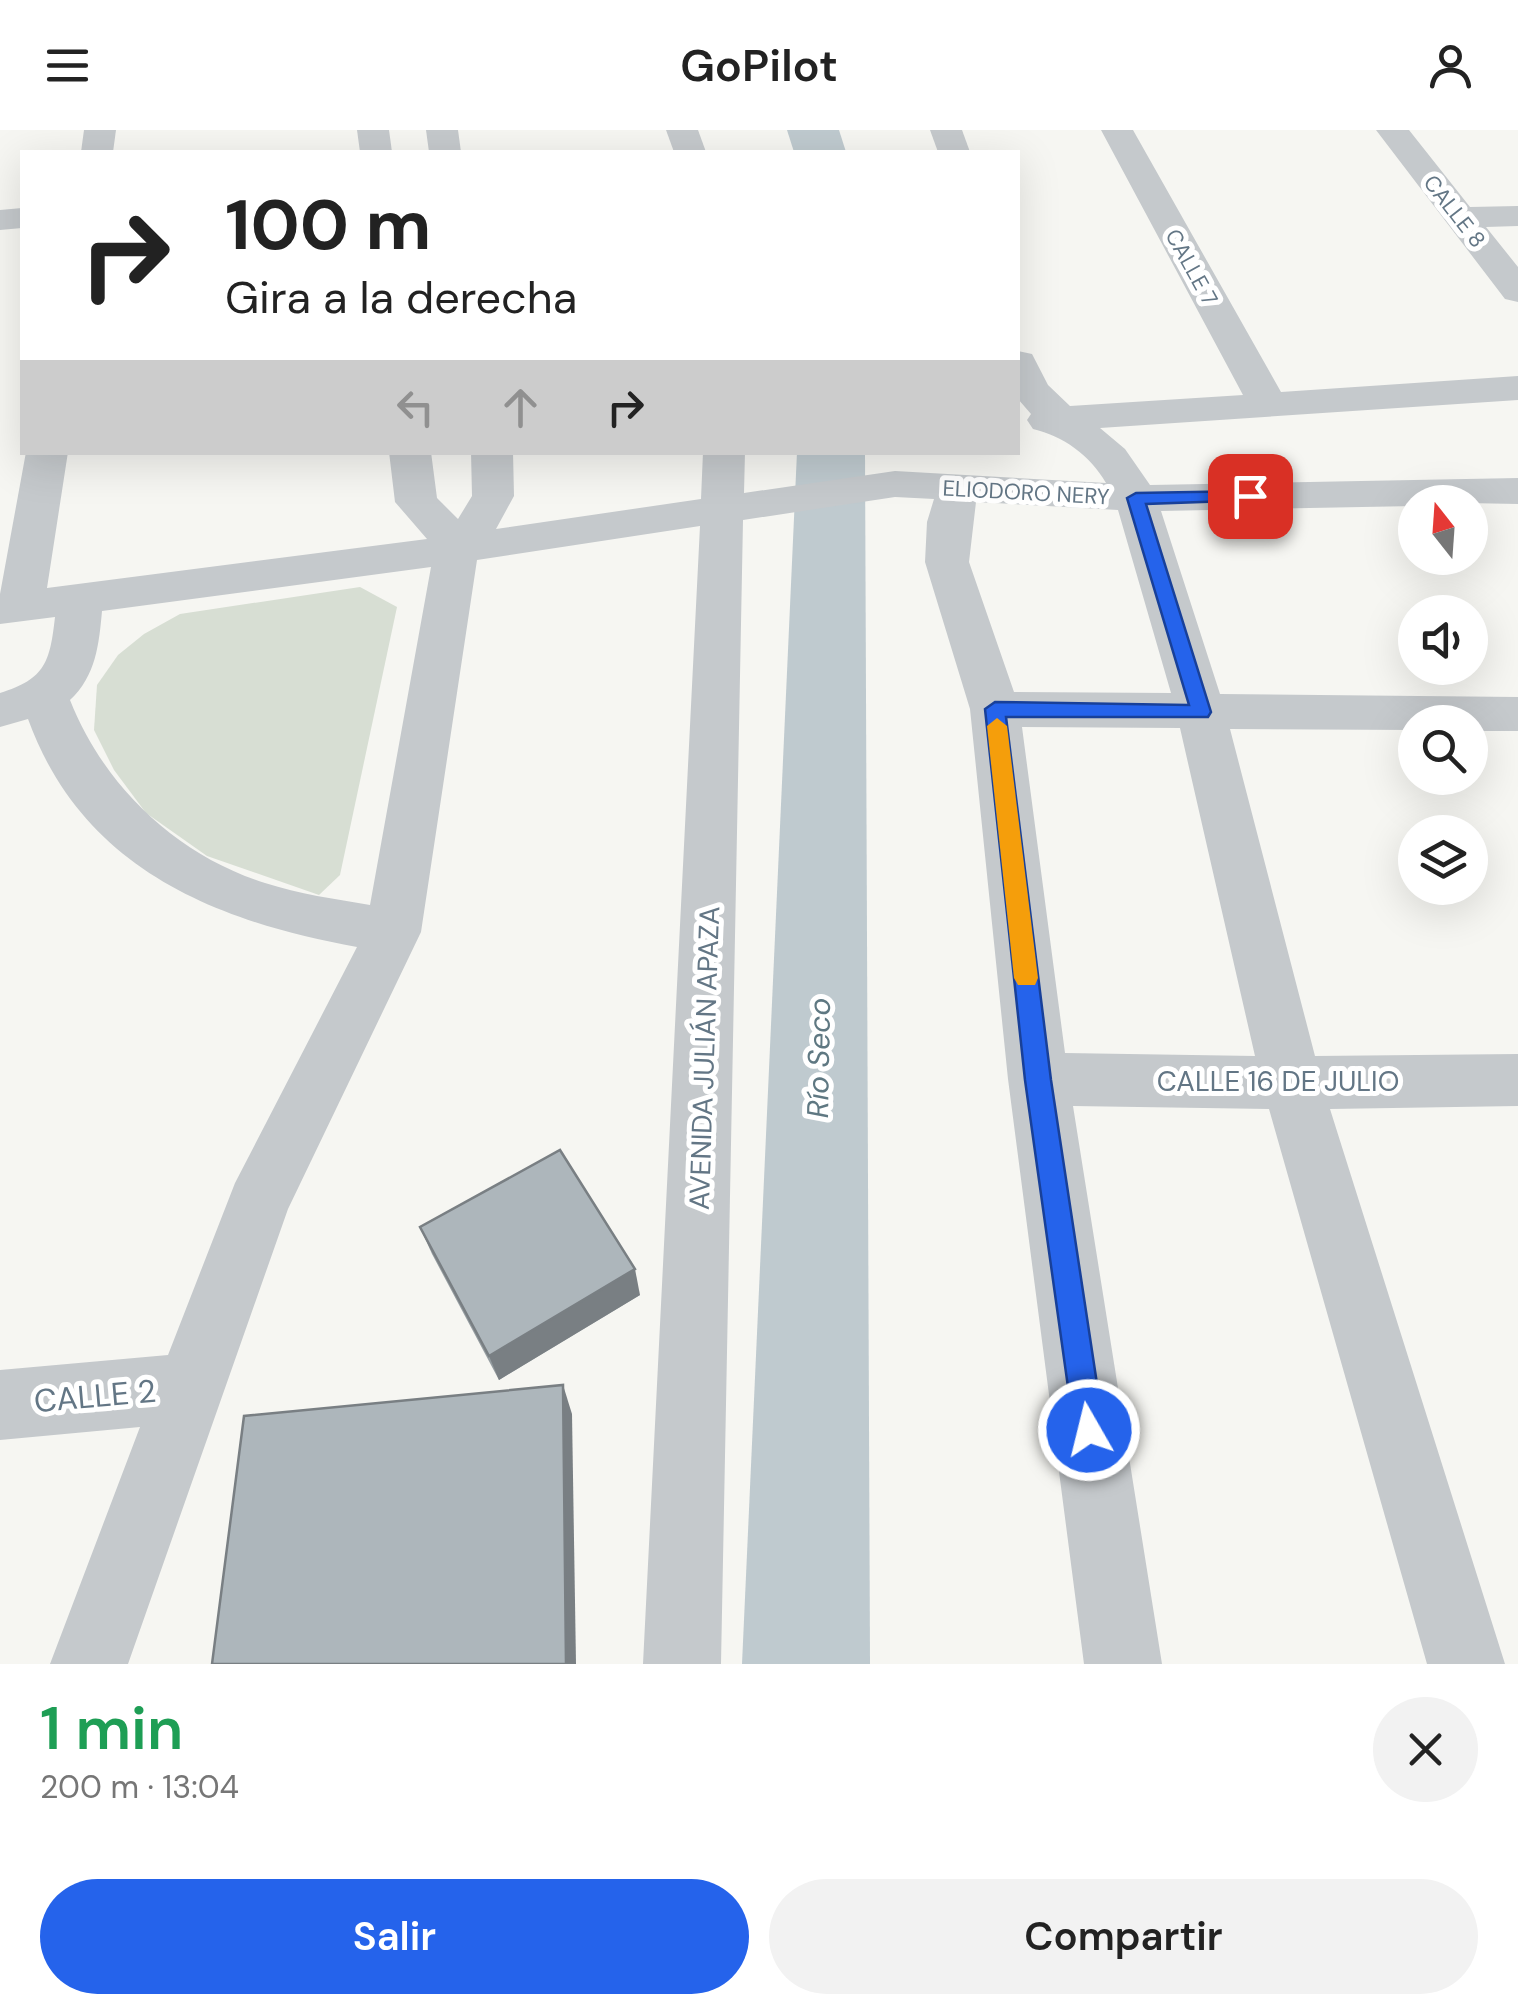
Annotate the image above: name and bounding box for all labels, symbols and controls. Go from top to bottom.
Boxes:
text: GoPilot [680,36,838,95]
icon: menu [40,38,95,93]
icon: person [1423,38,1478,93]
street label: CALLE 8 [1417,169,1492,254]
text: 100 m [225,180,431,271]
icon: right [60,190,190,320]
street label: CALLE 7 [1159,224,1224,311]
text: Gira a la derecha [225,268,577,327]
icon: left [388,380,443,435]
icon: ahead [493,380,548,435]
icon: right [598,380,653,435]
pin [1208,454,1293,539]
icon: arrive [1223,469,1278,524]
street label: ELIODORO NERY [942,474,1110,511]
north arrow [1398,485,1488,575]
map controls [1398,485,1488,905]
button: sound [1398,595,1488,685]
button: search [1398,705,1488,795]
button: layers [1398,815,1488,905]
street label: AVENIDA JULIÁN APAZA [681,905,728,1211]
water label: Río Seco [798,997,839,1119]
street label: CALLE 16 DE JULIO [1157,1063,1399,1100]
street label: CALLE 2 [32,1370,158,1422]
position arrow [1037,1378,1141,1482]
text: 1 min [40,1689,183,1768]
button: close [1373,1697,1478,1802]
text: 200 m · 13:04 [40,1766,239,1808]
button: Salir [40,1879,749,1994]
button: Compartir [769,1879,1478,1994]

